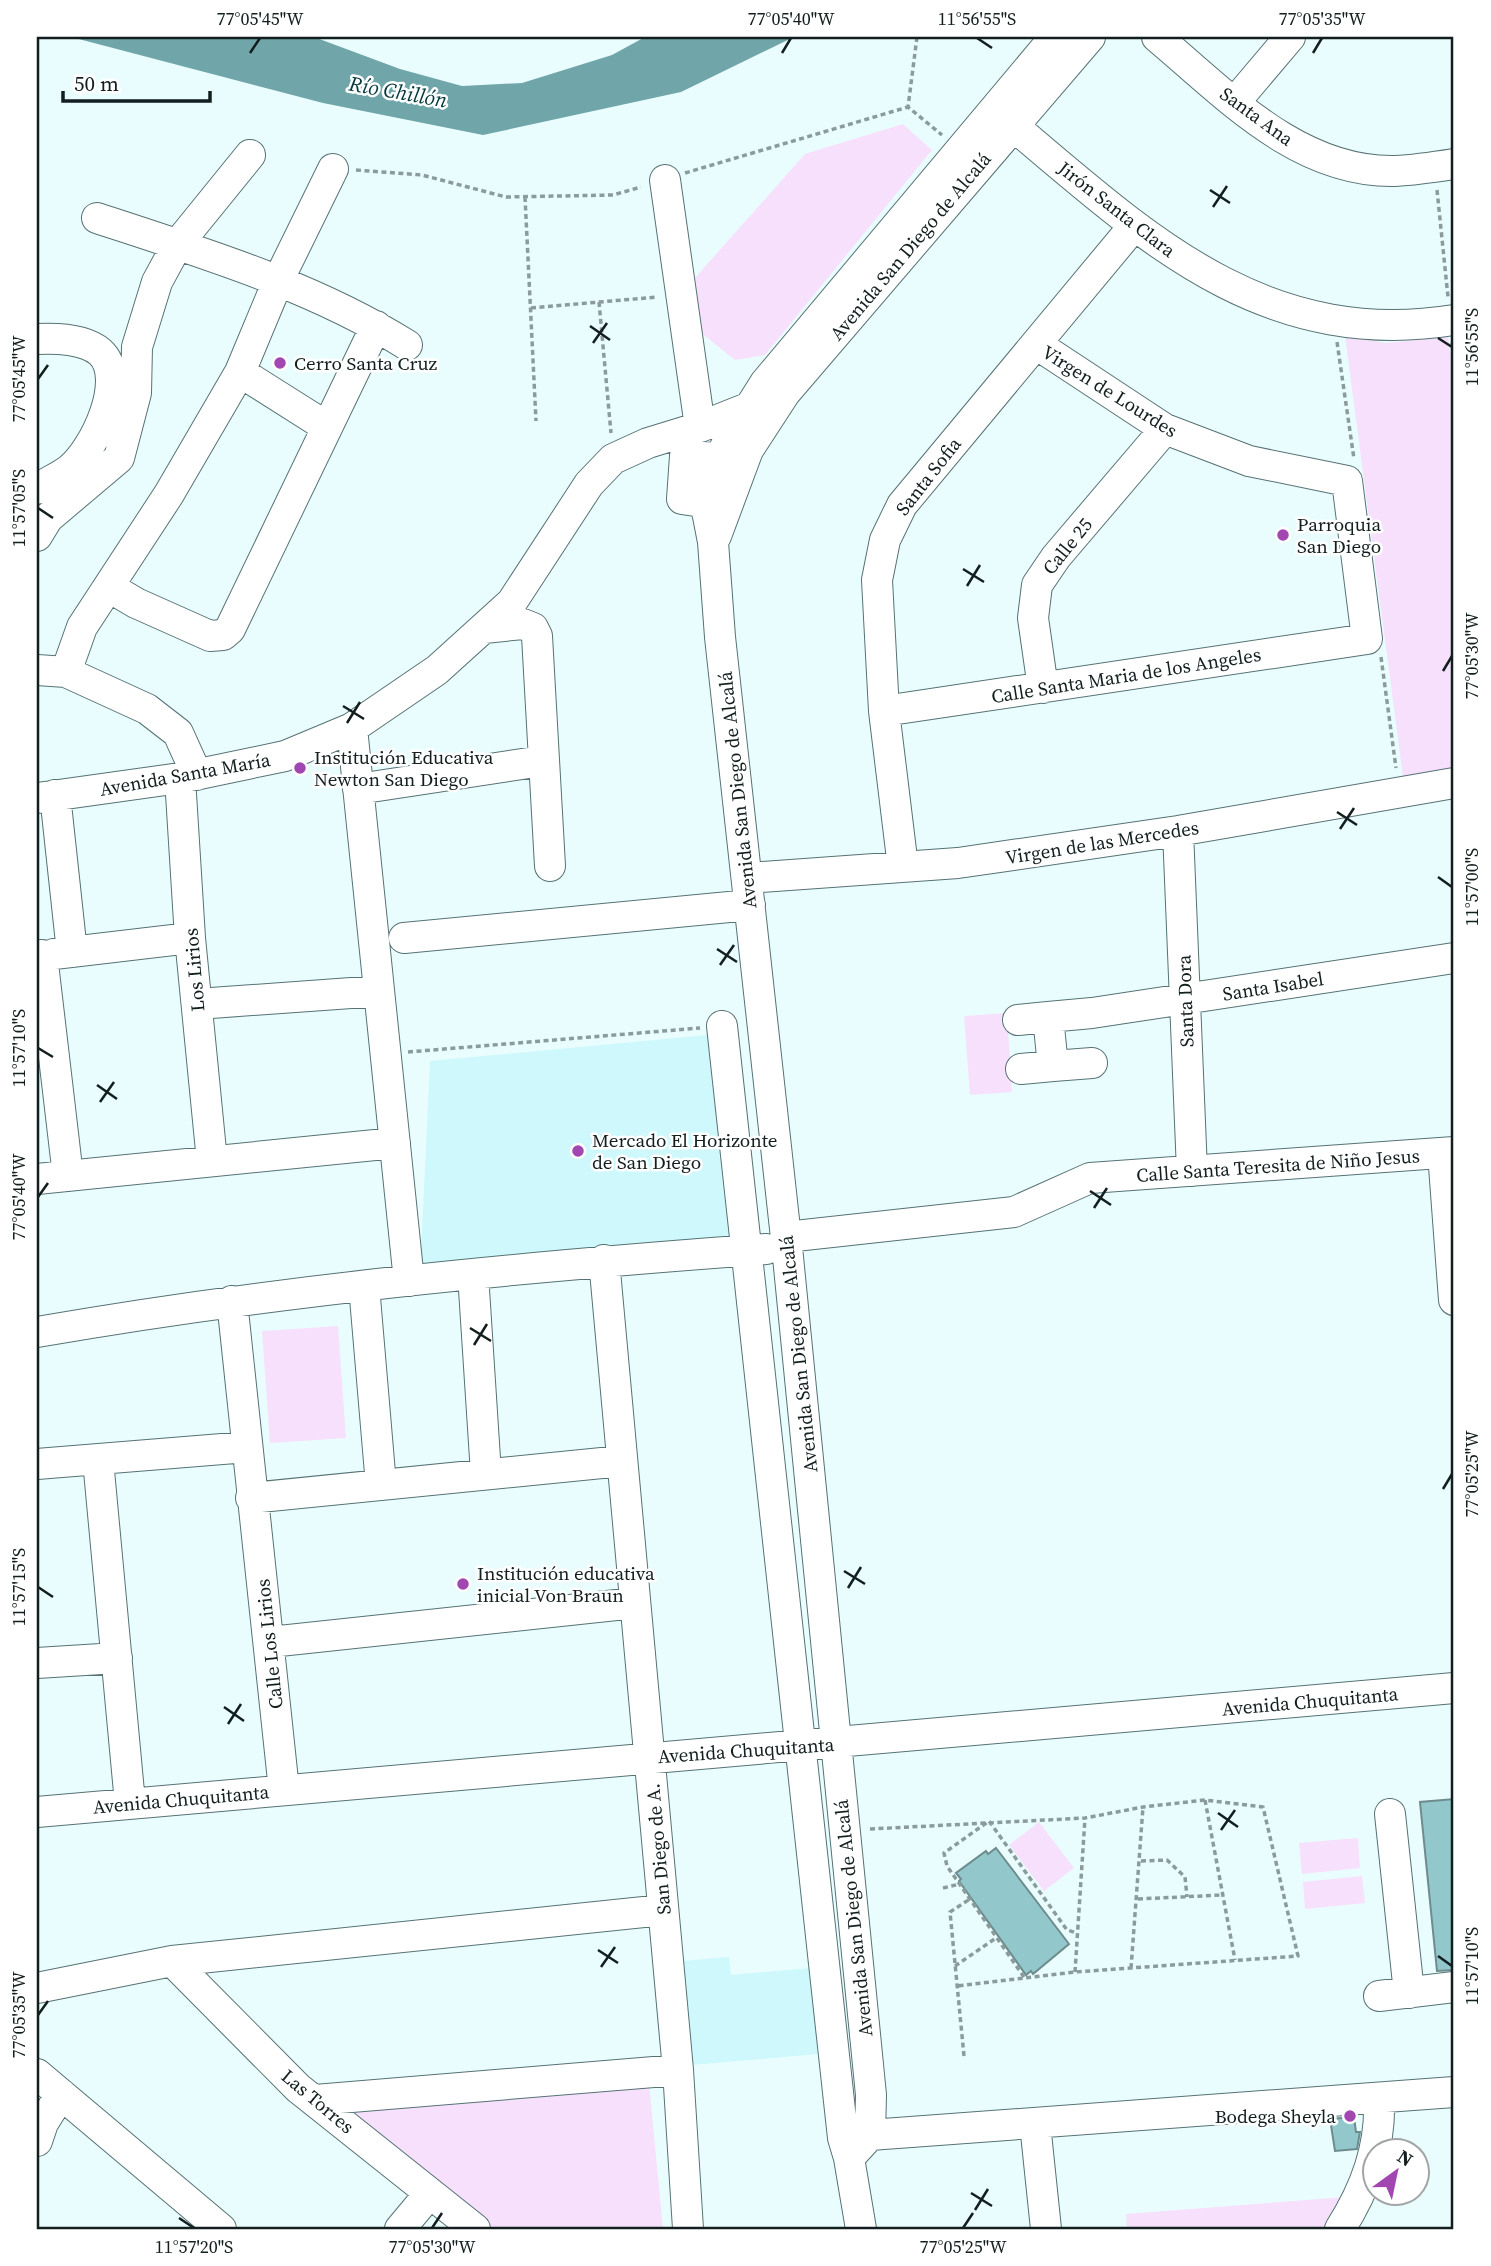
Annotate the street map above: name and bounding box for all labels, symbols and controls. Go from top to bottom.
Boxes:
text: 77°05'45"W [217,6,304,31]
text: 77°05'40"W [748,6,835,31]
text: 11°56'55"S [938,6,1016,31]
text: 77°05'35"W [1279,6,1366,31]
scale bar [63,60,210,104]
water label: Río Chillón [346,68,450,114]
text: 50 m [74,69,119,98]
street label: Santa Ana [1215,81,1299,152]
street label: Avenida San Diego de Alcalá [824,146,997,346]
street label: Jirón Santa Clara [1052,154,1181,263]
text: 11°56'55"S [1459,308,1484,386]
text: 77°05'45"W [6,335,31,422]
street label: Virgen de Lourdes [1037,339,1183,443]
place label: Cerro Santa Cruz [294,350,438,376]
marker: Cerro Santa Cruz [272,355,288,371]
street label: Santa Sofia [889,431,967,520]
text: 11°57'05"S [6,469,31,547]
place label: Parroquia San Diego [1297,511,1381,559]
street label: Calle 25 [1036,512,1098,580]
marker: Parroquia San Diego [1275,527,1291,543]
text: 77°05'30"W [1459,612,1484,699]
street label: Calle Santa Maria de los Angeles [989,641,1263,709]
street label: Avenida San Diego de Alcalá [712,670,762,910]
place label: Institución Educativa Newton San Diego [314,744,494,792]
street label: Avenida Santa María [98,746,273,802]
marker: Institución Educativa Newton San Diego [292,760,308,776]
street label: Virgen de las Mercedes [1003,814,1201,870]
text: 11°57'00"S [1459,848,1484,926]
street label: Los Lirios [177,927,211,1013]
street label: Santa Dora [1170,954,1200,1048]
street label: Santa Isabel [1221,965,1326,1007]
text: 11°57'10"S [6,1009,31,1087]
place label: Mercado El Horizonte de San Diego [592,1127,778,1175]
street label: Calle Santa Teresita de Niño Jesus [1135,1142,1421,1188]
marker: Mercado El Horizonte de San Diego [570,1143,586,1159]
text: 77°05'40"W [6,1153,31,1240]
street label: Avenida San Diego de Alcalá [773,1234,823,1474]
text: 77°05'25"W [1459,1430,1484,1517]
text: 11°57'15"S [6,1548,31,1626]
place label: Institución educativa inicial Von Braun [477,1560,655,1608]
marker: Institución educativa inicial Von Braun [455,1576,471,1592]
street label: Calle Los Lirios [249,1578,289,1710]
street label: Avenida Chuquitanta [1221,1680,1400,1722]
street label: Avenida Chuquitanta [657,1731,835,1769]
street label: Avenida Chuquitanta [92,1778,271,1820]
street label: San Diego de A. [639,1782,677,1916]
street label: Avenida San Diego de Alcalá [828,1798,878,2038]
text: 11°57'10"S [1459,1927,1484,2005]
text: 77°05'35"W [6,1971,31,2058]
street label: Las Torres [276,2063,360,2139]
place label: Bodega Sheyla [1215,2103,1336,2129]
marker: Bodega Sheyla [1342,2108,1358,2124]
north arrow [1362,2136,1432,2206]
text: N [1392,2143,1418,2173]
text: 11°57'20"S [155,2234,233,2259]
text: 77°05'30"W [389,2234,476,2259]
text: 77°05'25"W [920,2234,1007,2259]

